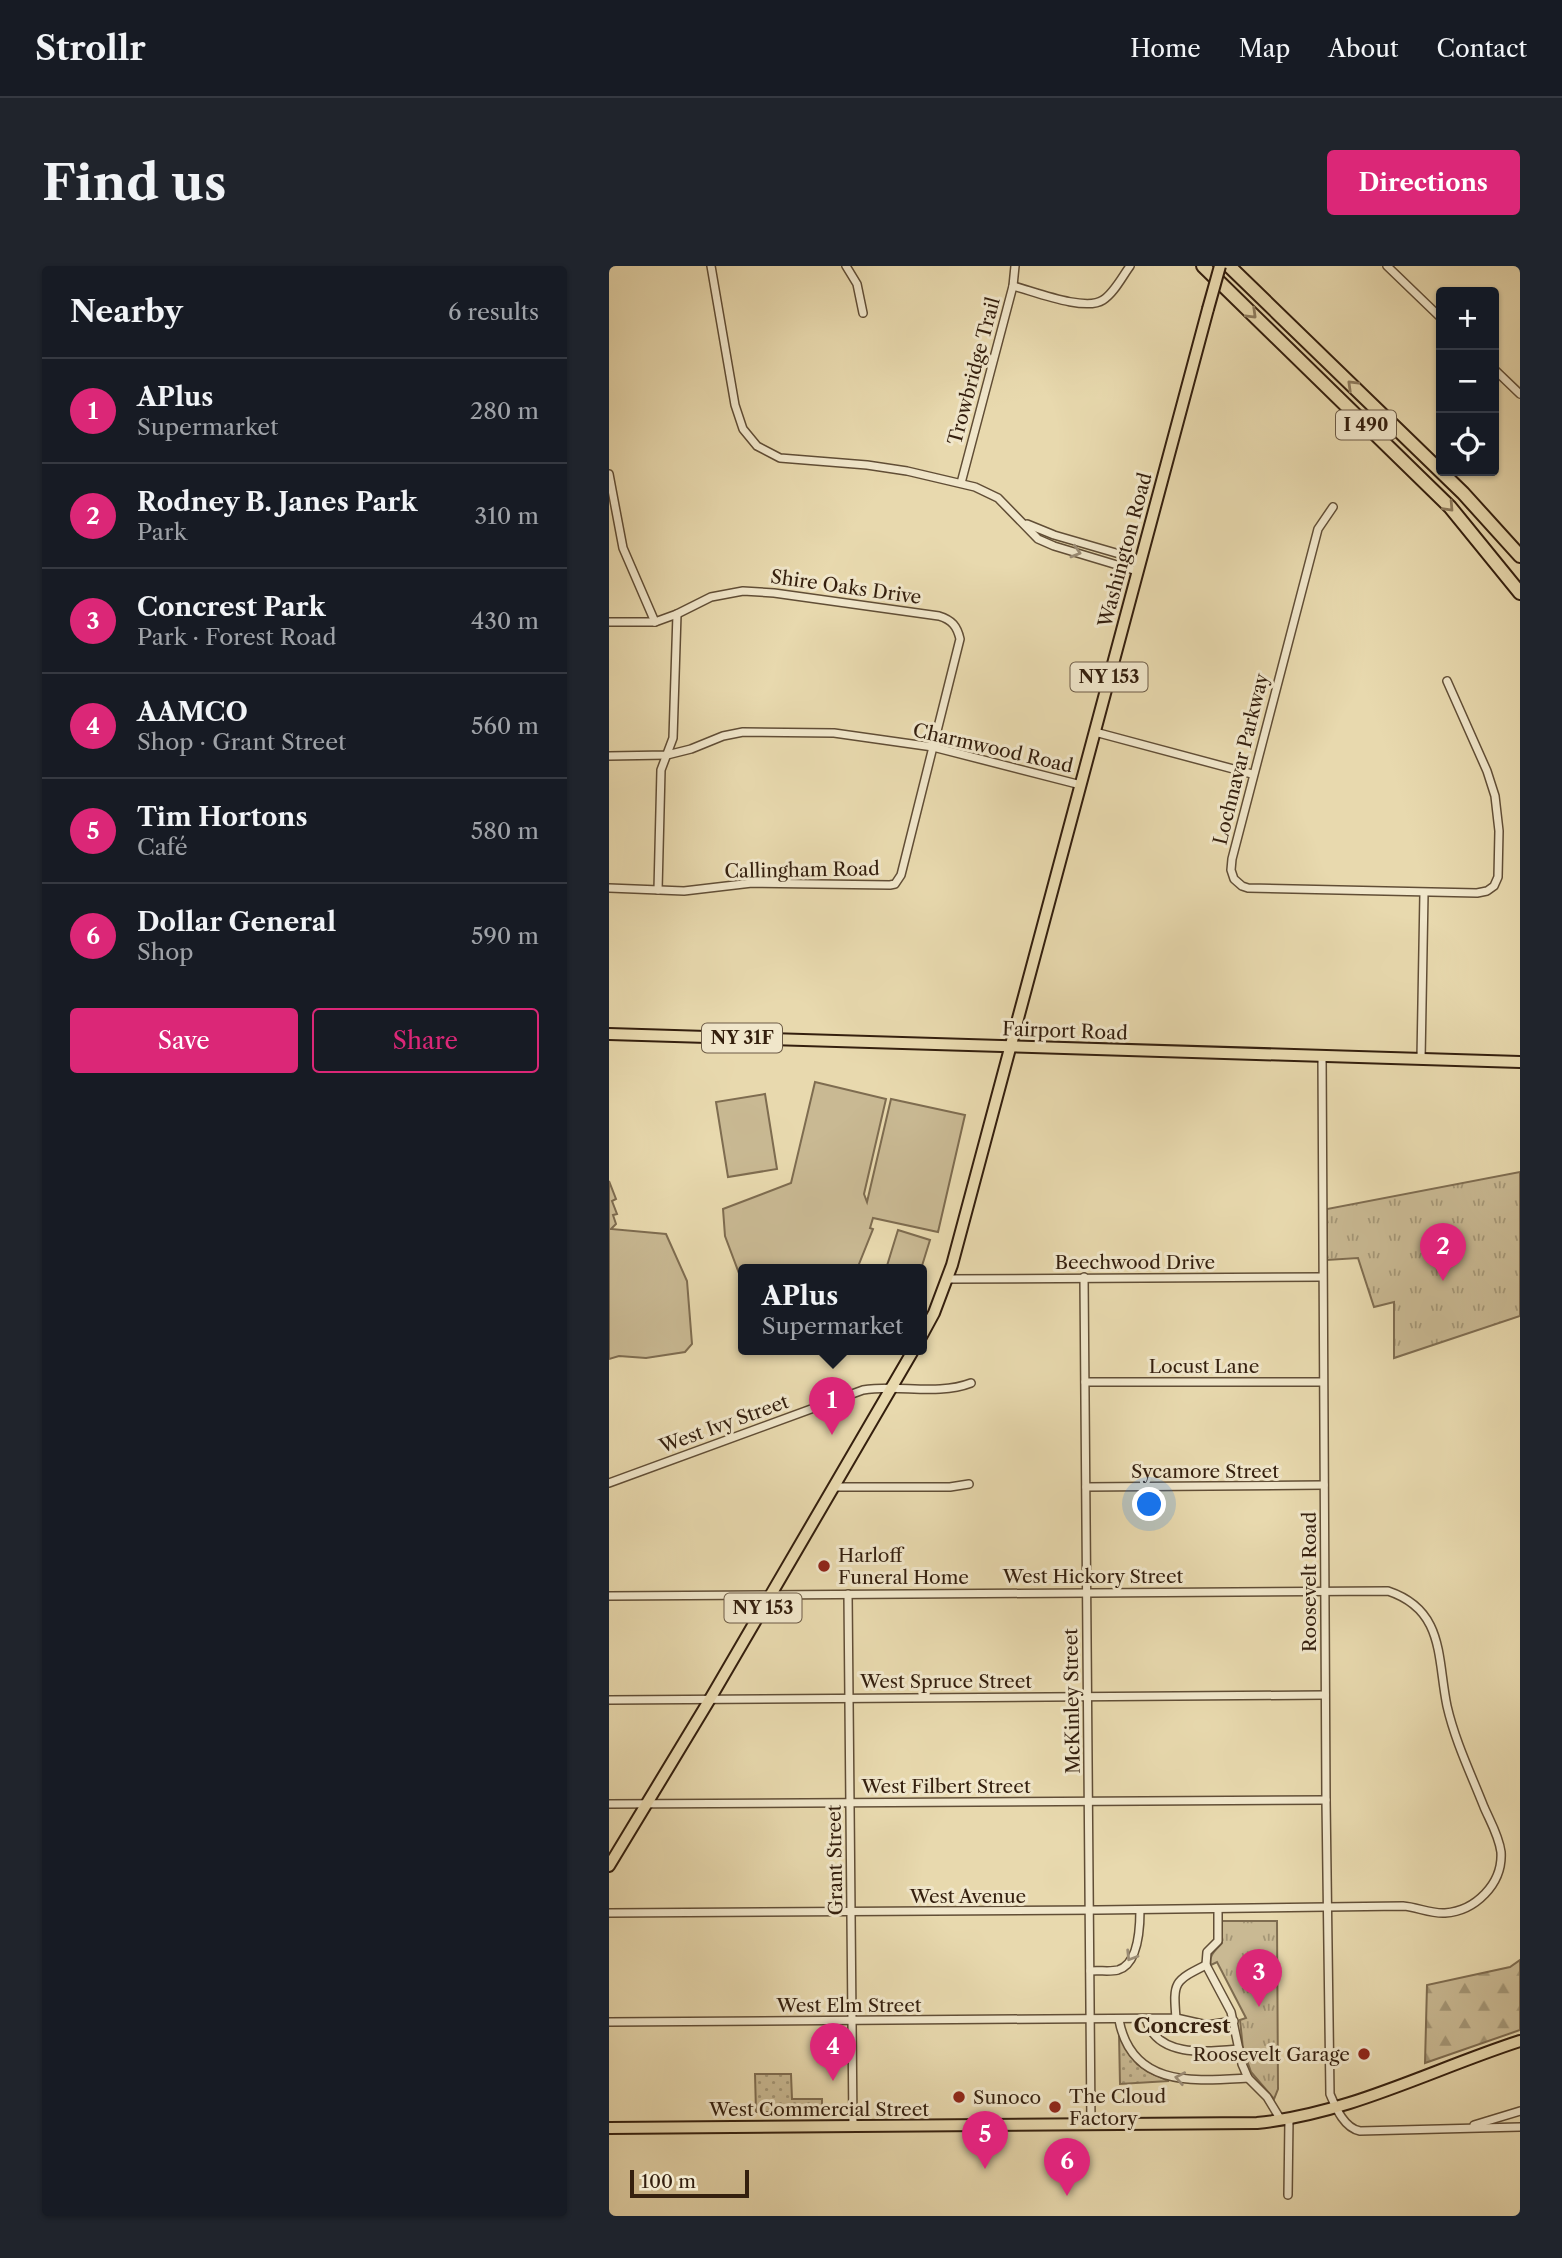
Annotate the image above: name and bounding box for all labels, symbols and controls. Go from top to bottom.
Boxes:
text: Strollr [35,28,146,69]
text: Home [1130,34,1201,63]
text: Map [1239,34,1290,63]
text: About [1328,34,1399,63]
text: Contact [1437,34,1527,63]
button: Directions [1327,150,1520,215]
text: Find us [42,152,226,213]
map controls [1436,287,1499,476]
button: + [1436,287,1499,350]
text: Nearby [70,293,183,330]
street label: Trowbridge Trail [943,294,1005,447]
text: 6 results [448,298,539,326]
one-way arrow [1244,305,1257,318]
button: − [1436,350,1499,413]
text: APlus [137,381,213,413]
one-way arrow [1347,381,1360,394]
text: 1 [88,397,98,425]
text: 280 m [470,397,539,425]
road number: I 490 [1336,410,1396,440]
text: Supermarket [137,413,278,441]
button: locate [1436,413,1499,476]
street label: Washington Road [1093,470,1157,631]
text: Rodney B. Janes Park [137,486,417,518]
one-way arrow [1441,499,1454,512]
text: 2 [86,502,100,530]
text: 310 m [475,502,539,530]
text: Park [137,518,187,546]
one-way arrow [1069,544,1081,559]
street label: Shire Oaks Drive [769,565,923,609]
text: Concrest Park [137,591,326,623]
text: 3 [87,607,100,635]
text: 430 m [471,607,539,635]
text: Park · Forest Road [137,623,337,651]
road number: NY 153 [1071,662,1147,692]
street label: Lochnavar Parkway [1209,670,1274,847]
text: AAMCO [137,696,248,728]
text: 4 [86,712,100,740]
text: 560 m [471,712,539,740]
street label: Charmwood Road [911,718,1076,778]
text: Shop · Grant Street [137,728,346,756]
text: Tim Hortons [137,801,308,833]
text: 5 [87,817,99,845]
text: 580 m [471,817,539,845]
text: Café [137,833,188,861]
street label: Callingham Road [724,857,880,883]
text: Dollar General [137,906,336,938]
text: 6 [86,922,100,950]
text: 590 m [471,922,539,950]
text: Shop [137,938,193,966]
button: Save [70,1008,298,1073]
button: Share [312,1008,539,1073]
street label: Fairport Road [1002,1017,1129,1045]
road number: NY 31F [702,1024,782,1052]
pin: 2 [1420,1223,1466,1281]
street label: Beechwood Drive [1055,1251,1215,1274]
popup [738,1264,927,1355]
text: APlus [762,1280,838,1312]
text: Supermarket [762,1312,903,1340]
street label: Locust Lane [1149,1355,1259,1378]
pin: 1 [809,1377,855,1435]
street label: West Ivy Street [655,1390,792,1458]
street label: Sycamore Street [1131,1460,1279,1483]
your location [1132,1487,1166,1521]
street label: Roosevelt Road [1298,1511,1321,1652]
place label: Harloff Funeral Home [838,1544,969,1589]
marker: Harloff Funeral Home [816,1558,832,1574]
street label: West Hickory Street [1002,1565,1184,1588]
road number: NY 153 [725,1594,801,1623]
street label: McKinley Street [1059,1628,1085,1774]
street label: West Spruce Street [859,1670,1032,1693]
street label: West Filbert Street [860,1775,1031,1798]
street label: Grant Street [823,1804,847,1916]
street label: West Avenue [909,1885,1026,1908]
one-way arrow [1126,1948,1139,1961]
pin: 3 [1236,1949,1282,2007]
street label: West Elm Street [775,1994,922,2017]
district label: Concrest [1134,2013,1231,2038]
pin: 4 [810,2023,856,2081]
place label: Roosevelt Garage [1193,2043,1350,2066]
marker: Roosevelt Garage [1356,2046,1372,2062]
one-way arrow [1174,2072,1186,2087]
place label: The Cloud Factory [1069,2085,1166,2130]
place label: Sunoco [973,2086,1041,2109]
marker: Sunoco [951,2089,967,2105]
street label: West Commercial Street [708,2098,929,2121]
marker: The Cloud Factory [1047,2099,1063,2115]
pin: 5 [962,2111,1008,2169]
pin: 6 [1044,2138,1090,2196]
scale bar [630,2167,749,2199]
text: 100 m [641,2170,696,2193]

